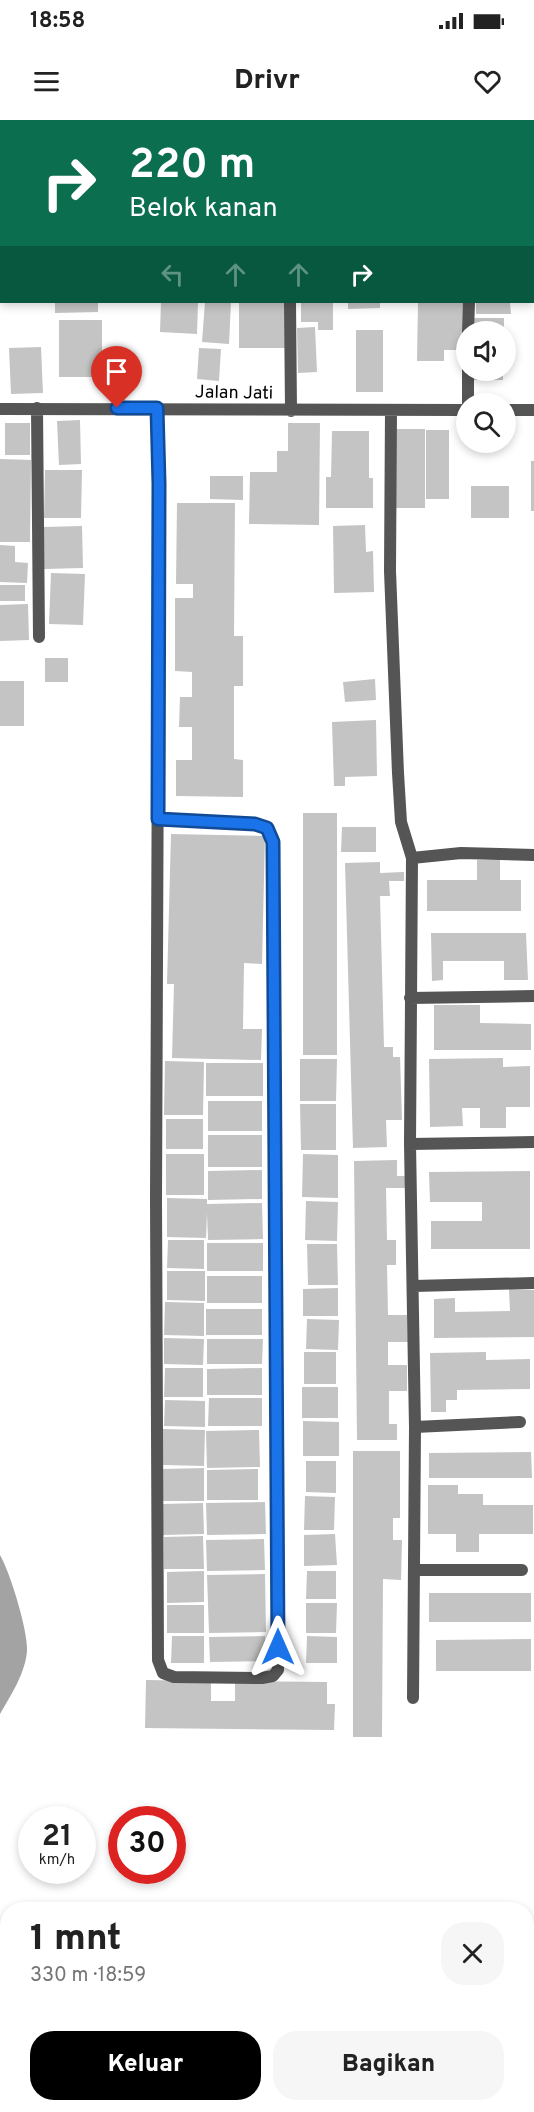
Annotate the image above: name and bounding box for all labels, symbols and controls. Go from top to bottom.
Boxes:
text: 18:58 [30,8,85,35]
text: Drivr [234,64,300,98]
icon: menu [30,65,63,98]
icon: heart [471,65,504,98]
text: 220 m [129,140,255,193]
icon: right [30,144,108,222]
text: Belok kanan [129,192,278,226]
icon: left [156,258,189,291]
icon: ahead [219,258,252,291]
icon: ahead [282,258,315,291]
icon: right [345,258,378,291]
map controls [456,321,516,453]
button: sound [456,321,516,381]
pin [91,346,142,408]
icon: arrive [100,355,133,388]
street label: Jalan Jati [195,381,273,406]
button: search [456,393,516,453]
position arrow [246,1615,310,1679]
speed limit sign: 30 [108,1806,186,1884]
text: 21 [42,1819,72,1856]
text: km/h [39,1851,75,1870]
text: 1 mnt [30,1917,121,1963]
button: close [441,1922,504,1985]
text: 330 m · 18:59 [30,1963,146,1989]
button: Keluar [30,2031,261,2100]
button: Bagikan [273,2031,504,2100]

